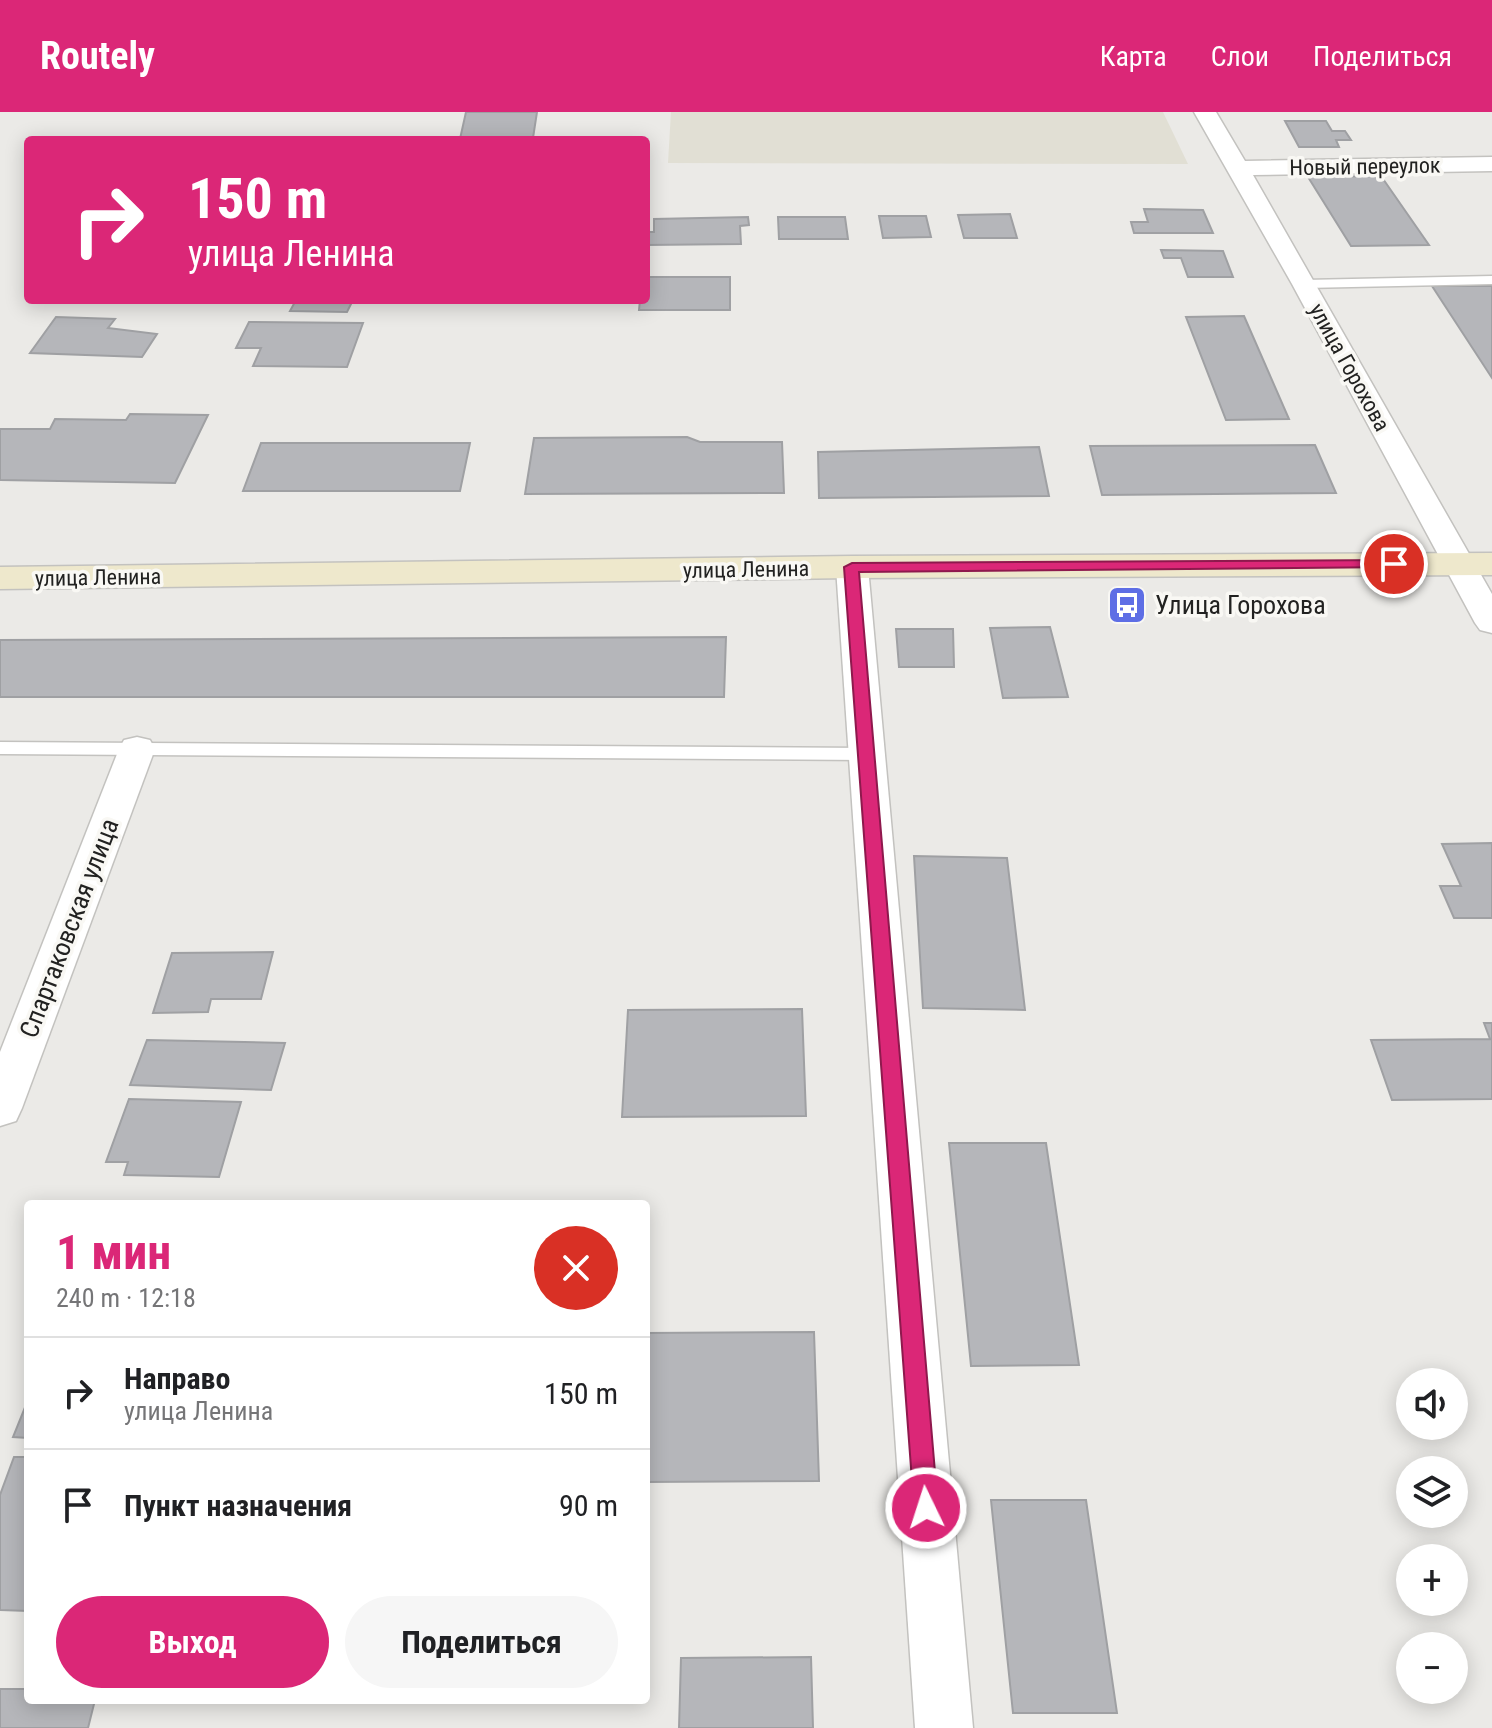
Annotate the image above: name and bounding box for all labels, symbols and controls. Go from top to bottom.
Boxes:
text: Routely [40,34,155,78]
text: Карта [1100,40,1167,73]
text: Слои [1211,40,1269,73]
text: Поделиться [1313,40,1452,73]
street label: Новый переулок [1289,153,1441,180]
text: 150 m [188,166,327,232]
icon: right [56,168,160,272]
text: улица Ленина [188,233,395,275]
street label: улица Горохова [1304,299,1395,435]
pin [1360,530,1428,598]
icon: arrive [1372,542,1416,586]
street label: улица Ленина [683,556,809,583]
street label: улица Ленина [35,564,161,591]
bus stop icon: Улица Горохова [1106,584,1148,626]
place label: Улица Горохова [1155,590,1326,620]
street label: Спартаковская улица [13,814,125,1042]
text: 1 мин [56,1224,171,1281]
button: close [534,1226,618,1310]
text: 240 m · 12:18 [56,1283,196,1313]
text: Направо [124,1361,230,1396]
map controls [1396,1368,1468,1704]
button: sound [1396,1368,1468,1440]
icon: right [56,1371,100,1415]
text: 150 m [544,1376,618,1411]
text: улица Ленина [124,1396,273,1426]
button: layers [1396,1456,1468,1528]
position arrow [884,1466,968,1550]
icon: arrive [56,1483,100,1527]
text: Пункт назначения [124,1488,352,1523]
text: 90 m [559,1488,618,1523]
button: + [1396,1544,1468,1616]
button: Выход [56,1596,329,1688]
button: Поделиться [345,1596,618,1688]
button: − [1396,1632,1468,1704]

